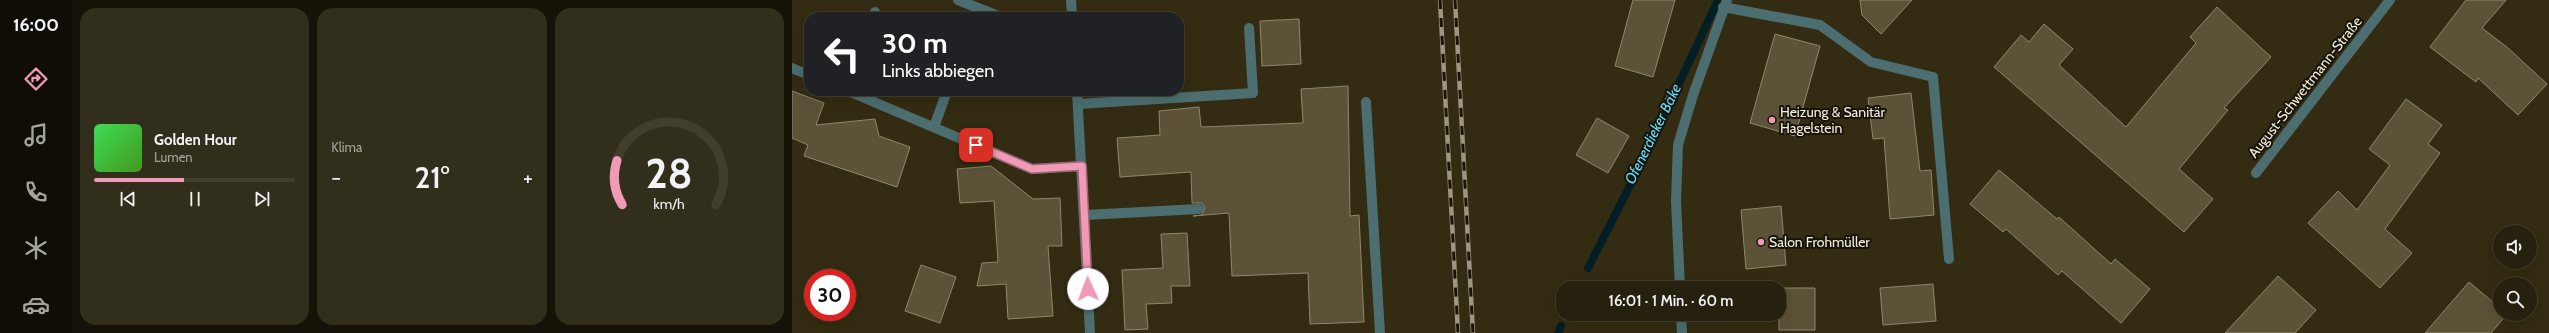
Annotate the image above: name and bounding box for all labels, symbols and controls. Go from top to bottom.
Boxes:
street label: August-Schwettmann-Straße [2244,13,2366,161]
text: 16:00 [13,14,59,36]
text: 30 m [882,26,948,60]
icon: left [816,28,868,80]
text: Links abbiegen [882,60,994,82]
icon: directions [22,65,50,93]
water label: Ofenerdieker Bäke [1621,81,1685,187]
place label: Heizung & Sanitär Hagelstein [1780,103,1886,137]
marker: Heizung & Sanitär Hagelstein [1767,115,1777,125]
icon: music [22,121,50,149]
pin [959,128,993,162]
text: Golden Hour [154,131,237,149]
icon: arrive [965,134,987,156]
text: Klima [331,139,362,155]
text: 28 [646,147,693,197]
text: Lumen [154,149,193,165]
text: 21° [414,159,450,196]
text: − [331,164,341,191]
text: + [523,164,533,191]
icon: phone [22,178,50,206]
icon: previous [117,188,139,210]
icon: pause [184,188,206,210]
icon: next [251,188,273,210]
text: km/h [654,194,685,212]
map controls [2493,225,2537,321]
button: sound [2493,225,2537,269]
place label: Salon Frohmüller [1769,233,1870,251]
icon: climate [22,234,50,262]
marker: Salon Frohmüller [1756,237,1766,247]
position arrow [1067,268,1109,310]
speed limit sign: 30 [804,269,856,321]
button: search [2493,277,2537,321]
icon: car [22,291,50,319]
text: 16:01 · 1 Min. · 60 m [1609,292,1733,310]

